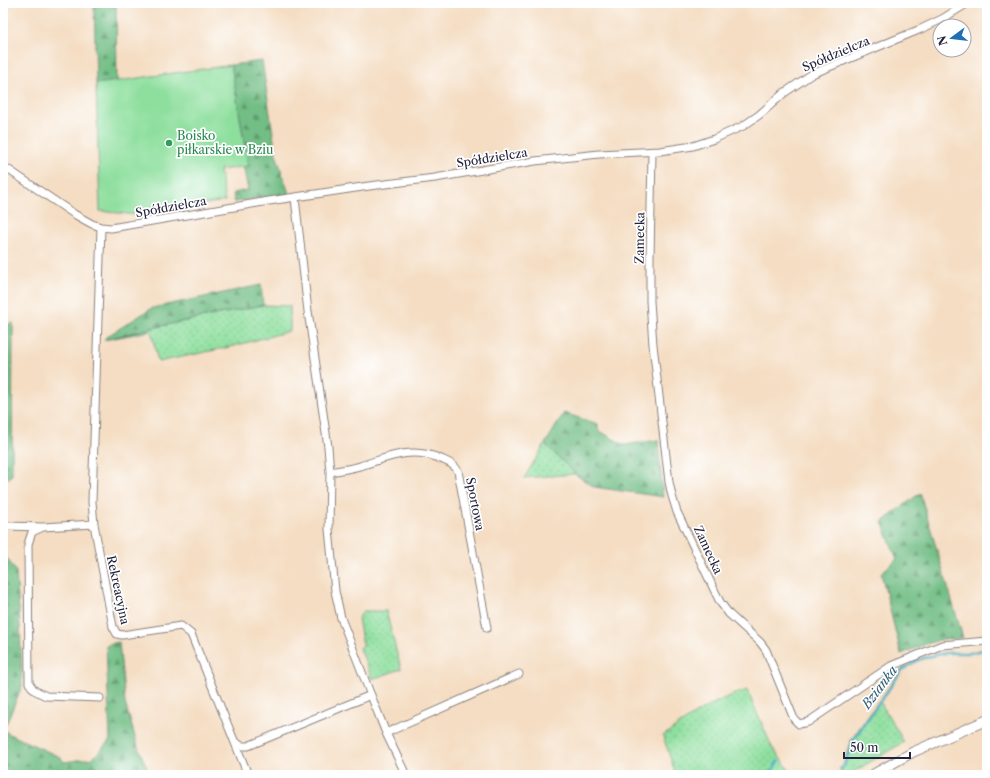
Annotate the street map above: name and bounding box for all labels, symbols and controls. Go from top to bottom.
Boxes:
north arrow [932,18,972,58]
street label: Spółdzielcza [800,32,872,74]
text: N [934,34,950,47]
place label: Boisko piłkarskie w Bziu [177,128,274,157]
marker: Boisko piłkarskie w Bziu [164,138,174,148]
street label: Spółdzielcza [455,144,529,171]
street label: Spółdzielcza [134,193,208,220]
street label: Zamecka [632,211,647,264]
street label: Sportowa [463,476,488,533]
street label: Zamecka [691,523,726,577]
street label: Rekreacyjna [104,554,133,627]
water label: Bzianka [857,662,900,712]
scale bar [844,734,910,760]
text: 50 m [850,740,879,755]

